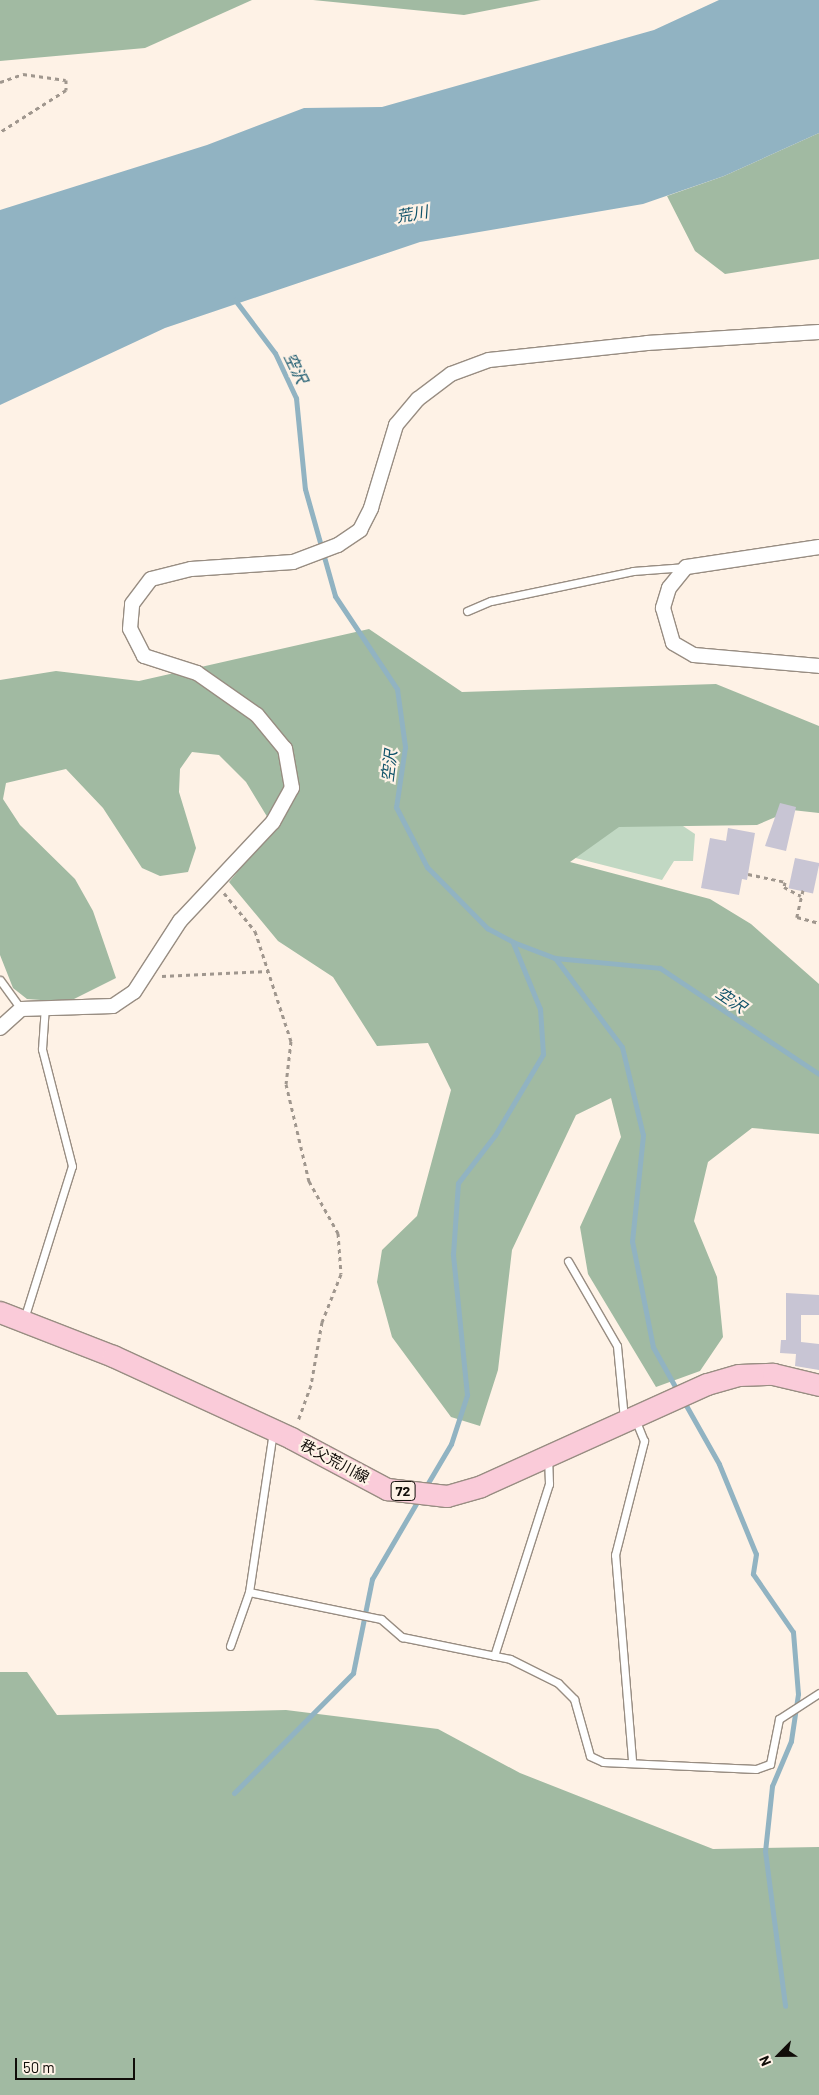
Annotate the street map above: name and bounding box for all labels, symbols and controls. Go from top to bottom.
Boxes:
water label: 荒川 [395,202,429,226]
water label: 空沢 [280,349,312,387]
water label: 空沢 [378,749,400,783]
water label: 空沢 [712,983,750,1017]
street label: 秩父荒川線 [298,1435,372,1487]
road number: 72 [390,1480,416,1502]
north arrow [754,2030,804,2080]
scale bar [18,2048,138,2080]
text: N [755,2053,774,2069]
text: 50 m [23,2058,55,2076]

